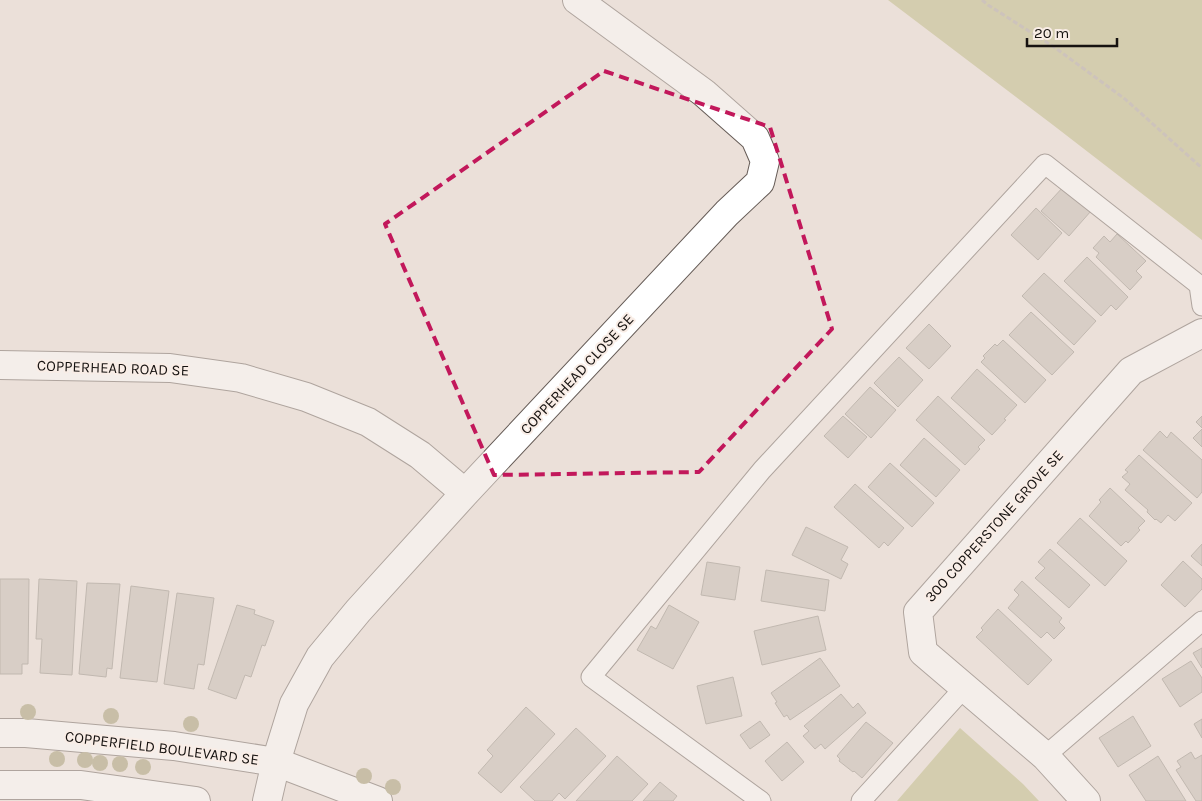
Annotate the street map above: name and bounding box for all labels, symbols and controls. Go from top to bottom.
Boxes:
scale bar [1027,15,1117,47]
text: 20 m [1034,24,1069,42]
street label: COPPERHEAD CLOSE SE [517,310,637,438]
street label: COPPERHEAD ROAD SE [37,356,189,380]
street label: 300 COPPERSTONE GROVE SE [921,446,1067,606]
street label: COPPERFIELD BOULEVARD SE [64,727,260,769]

